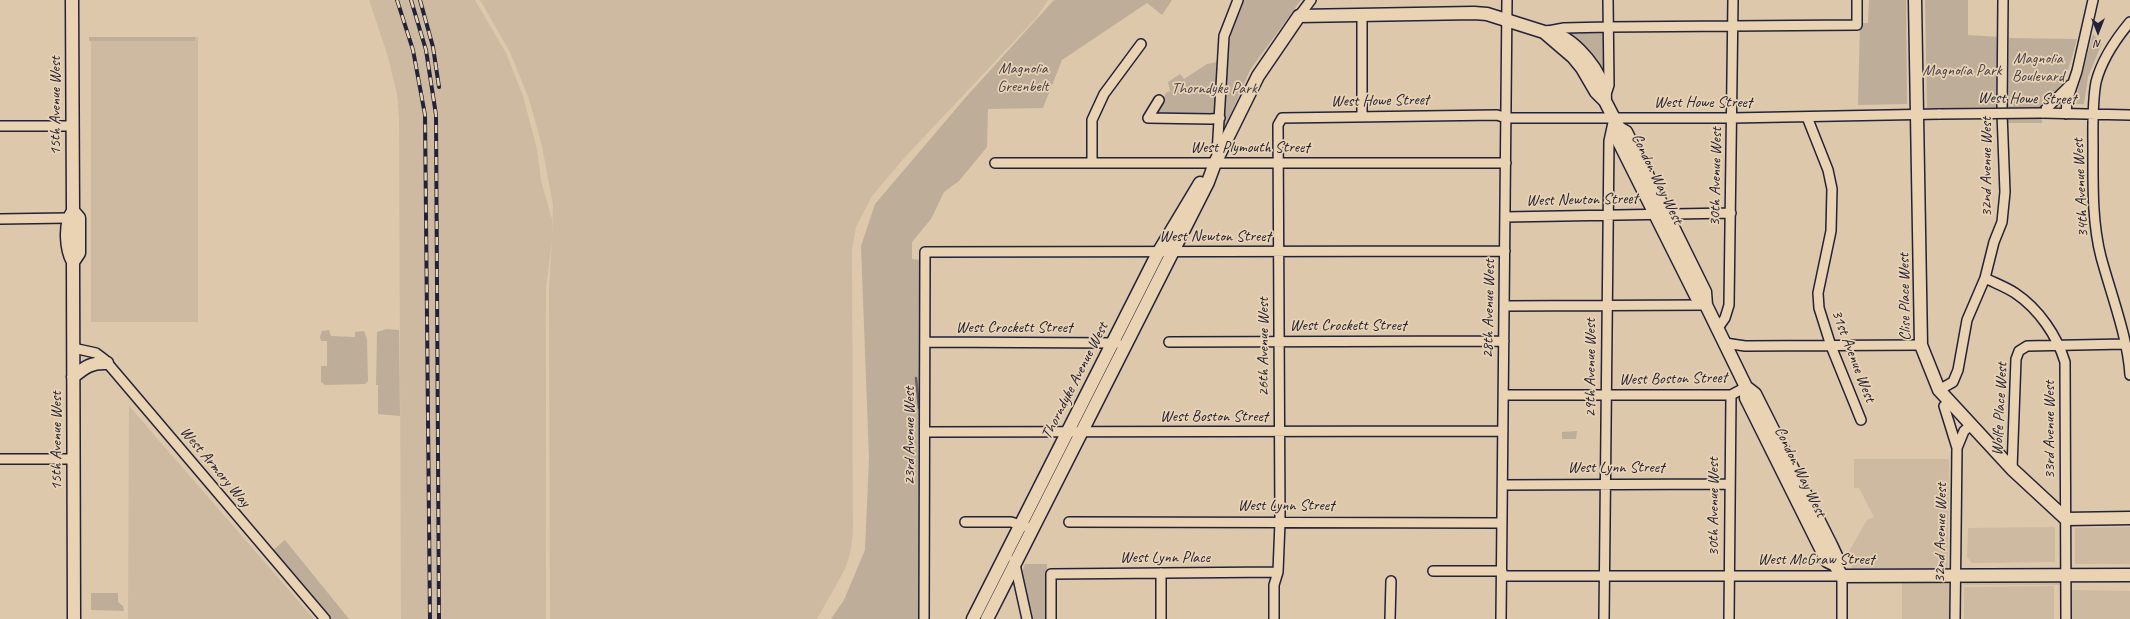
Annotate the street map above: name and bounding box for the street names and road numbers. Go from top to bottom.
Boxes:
street label: 15th Avenue West [46,56,66,156]
street label: West Howe Street [1978,89,2076,109]
street label: West Howe Street [1331,91,1429,111]
street label: West Howe Street [1654,93,1752,113]
street label: 32nd Avenue West [1977,117,1997,217]
street label: 30th Avenue West [1706,127,1726,227]
street label: Condon Way West [1627,130,1687,228]
street label: West Plymouth Street [1190,138,1310,158]
street label: 34th Avenue West [2069,138,2093,238]
street label: West Newton Street [1526,189,1638,211]
street label: West Newton Street [1159,227,1271,247]
street label: Clise Place West [1895,253,1915,341]
street label: 28th Avenue West [1479,259,1499,359]
street label: 26th Avenue West [1254,297,1274,397]
street label: 31st Avenue West [1827,307,1879,405]
street label: West Crockett Street [1290,316,1406,336]
street label: West Crockett Street [956,318,1072,338]
street label: 29th Avenue West [1581,318,1601,418]
street label: Thorndyke Avenue West [1037,319,1113,443]
street label: Wolfe Place West [1988,362,2012,456]
street label: West Boston Street [1619,368,1727,390]
street label: 33rd Avenue West [2040,381,2060,479]
street label: 23rd Avenue West [900,387,920,485]
street label: 15th Avenue West [47,391,67,491]
street label: West Boston Street [1160,407,1268,427]
street label: West Armory Way [176,423,254,511]
street label: Condon Way West [1770,423,1830,521]
street label: 30th Avenue West [1704,457,1724,557]
street label: West Lynn Street [1568,458,1664,478]
street label: 32nd Avenue West [1931,483,1951,583]
street label: West Lynn Street [1238,496,1334,516]
street label: West Lynn Place [1120,548,1210,568]
street label: West McGraw Street [1758,550,1874,570]

